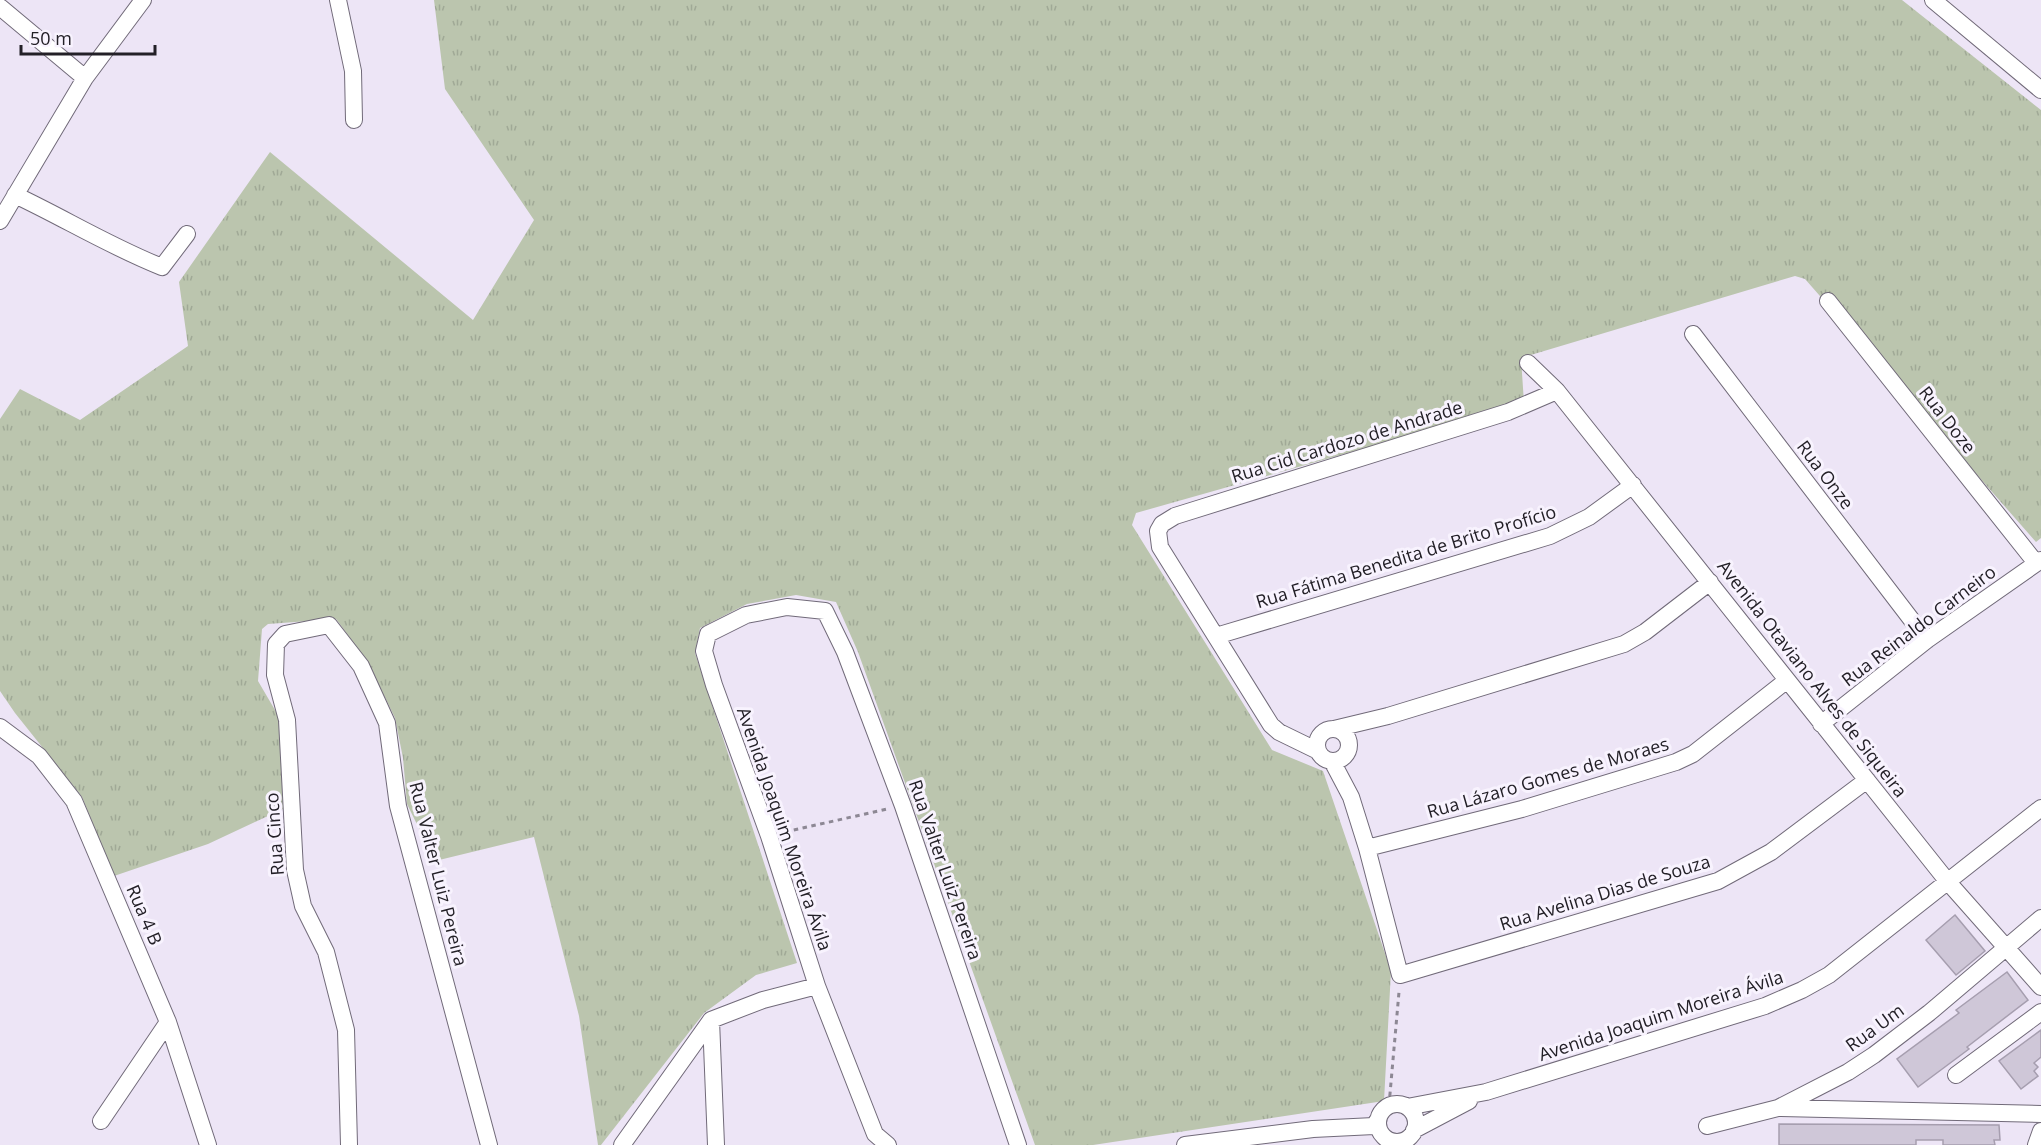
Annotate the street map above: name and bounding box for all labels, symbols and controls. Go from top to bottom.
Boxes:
scale bar [21,18,154,56]
text: 50 m [30,26,72,50]
street label: Rua Doze [1914,381,1982,458]
street label: Rua Cid Cardozo de Andrade [1228,394,1465,488]
street label: Rua Onze [1792,435,1860,514]
street label: Rua Fátima Benedita de Brito Profício [1253,499,1559,613]
street label: Avenida Otaviano Alves de Siqueira [1713,555,1913,802]
street label: Rua Reinaldo Carneiro [1836,559,2000,691]
street label: Avenida Joaquim Moreira Ávila [732,704,838,954]
street label: Rua Lázaro Gomes de Moraes [1424,731,1671,823]
street label: Rua Valter Luiz Pereira [904,776,988,963]
street label: Rua Valter Luiz Pereira [404,779,473,968]
street label: Rua Cinco [259,792,289,876]
street label: Rua Avelina Dias de Souza [1497,849,1713,936]
street label: Rua 4 B [121,881,168,948]
street label: Avenida Joaquim Moreira Ávila [1535,964,1786,1066]
street label: Rua Um [1840,998,1908,1056]

